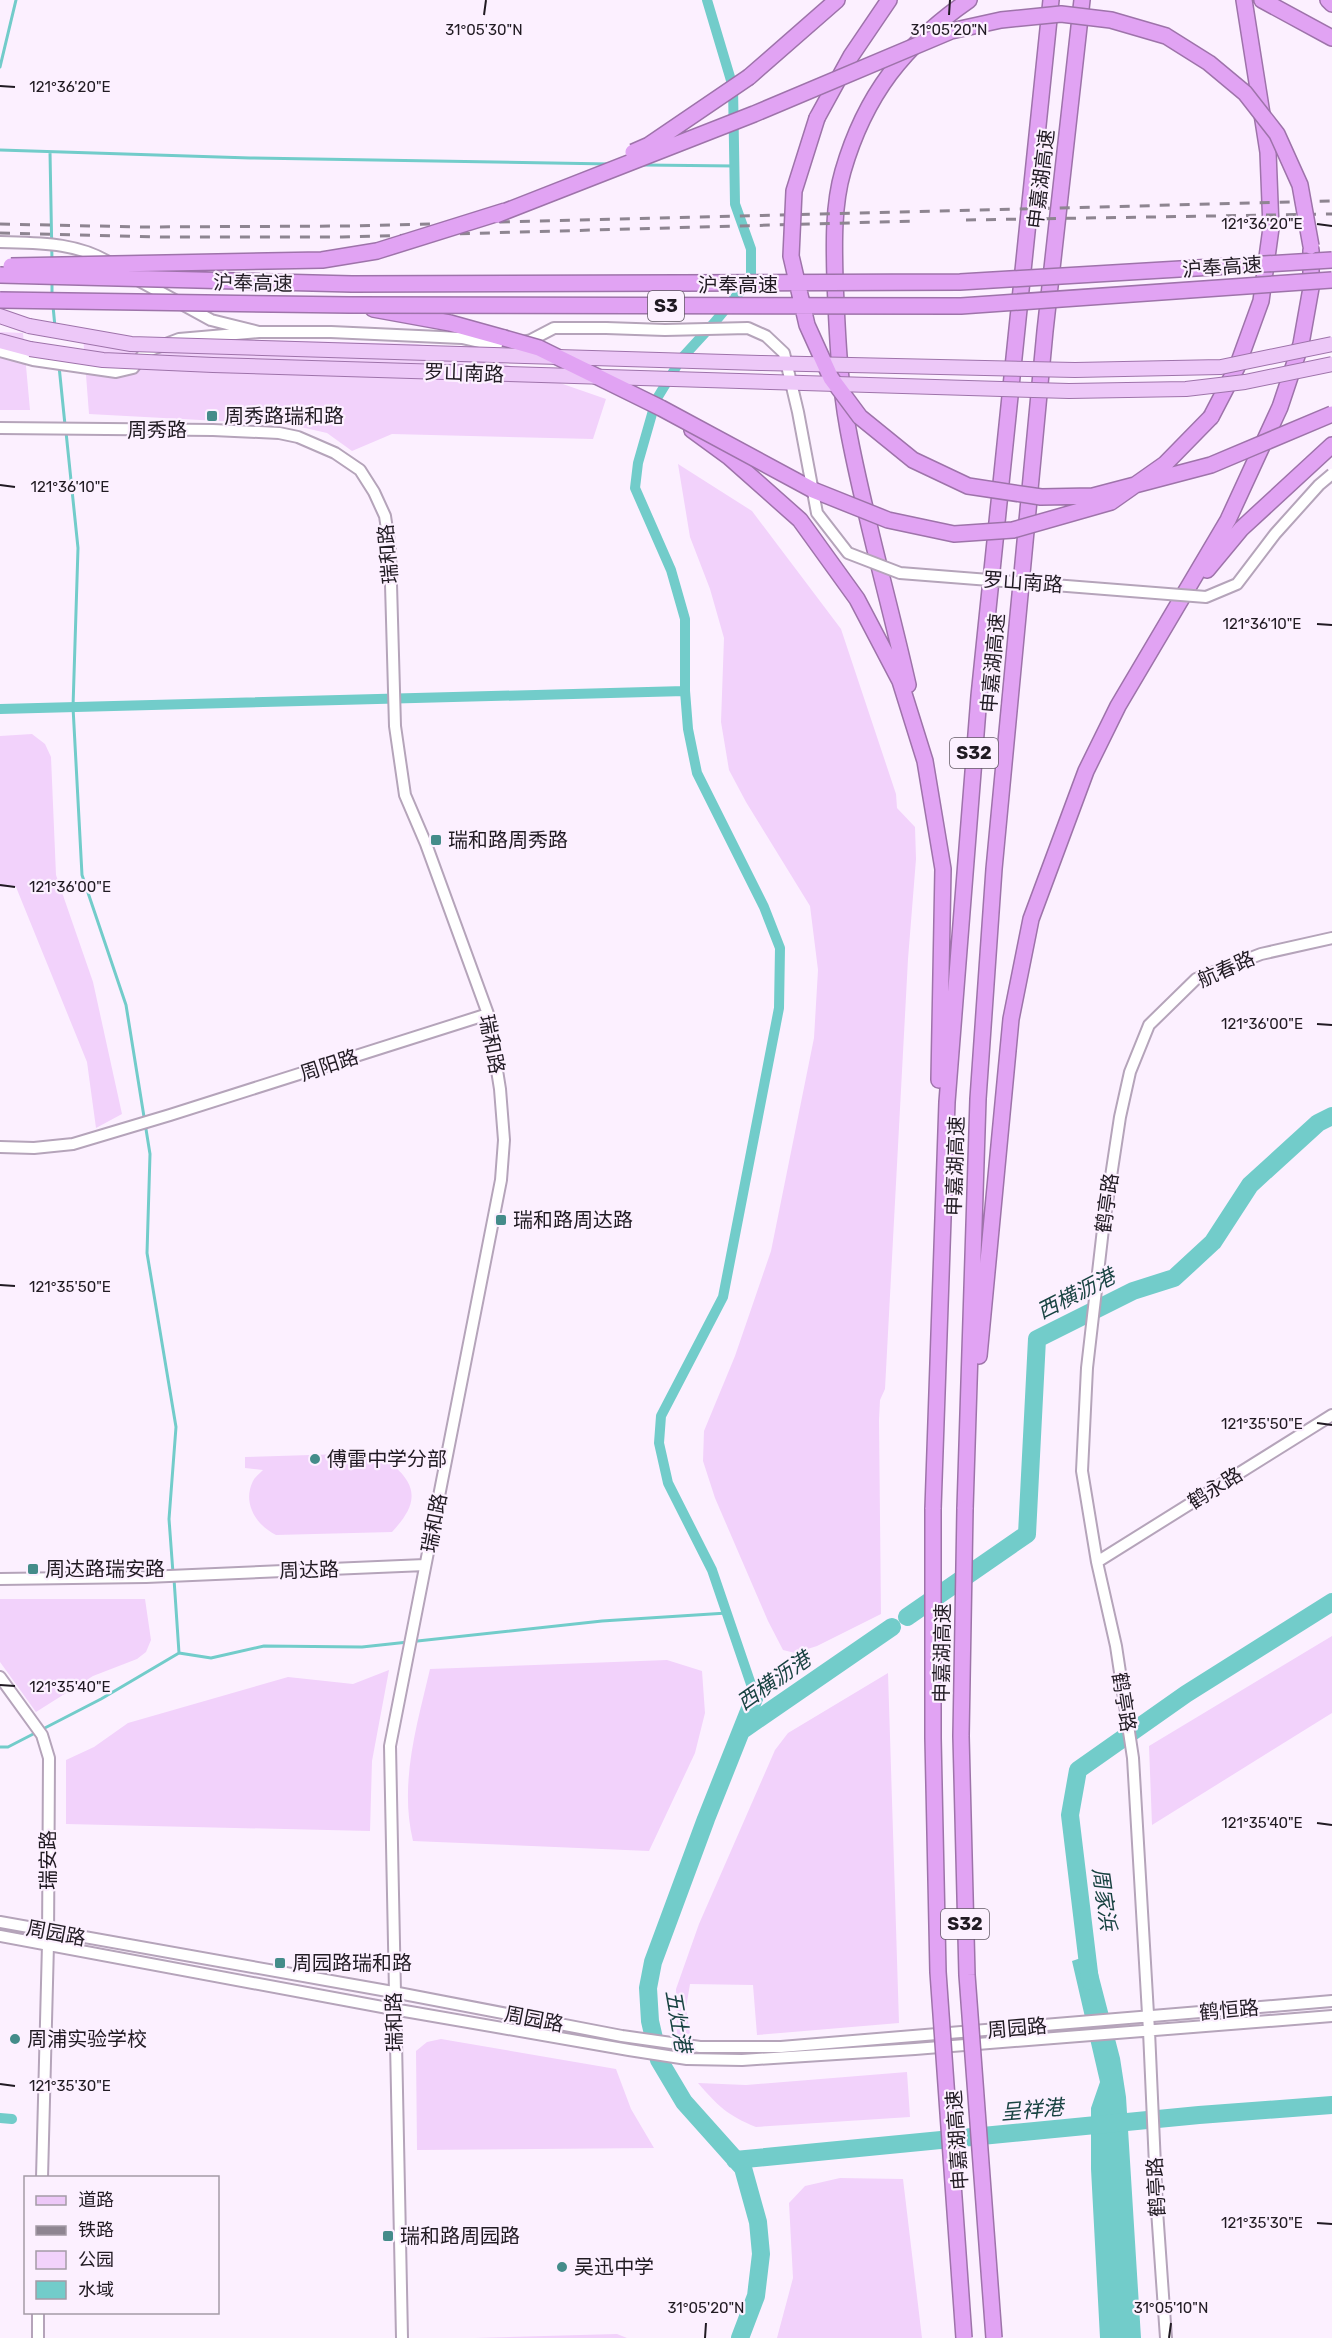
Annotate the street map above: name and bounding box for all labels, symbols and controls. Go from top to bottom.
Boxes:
text: 31°05'30"N [445,21,523,39]
text: 31°05'20"N [910,21,988,39]
text: 121°36'20"E [29,78,111,96]
street label: 申嘉湖高速 [1023,128,1059,230]
text: 121°36'20"E [1221,215,1303,233]
street label: 沪奉高速 [1181,252,1263,282]
street label: 沪奉高速 [213,270,293,296]
street label: 沪奉高速 [698,273,778,297]
road number: S3 [648,291,684,321]
street label: 罗山南路 [424,360,504,386]
place label: 周秀路瑞和路 [224,404,344,428]
marker: 周秀路瑞和路 [205,409,219,423]
street label: 周秀路 [127,418,187,442]
text: 121°36'10"E [31,478,109,496]
street label: 瑞和路 [373,523,403,585]
street label: 罗山南路 [982,567,1064,597]
street label: 申嘉湖高速 [977,612,1009,714]
text: 121°36'10"E [1223,615,1301,633]
road number: S32 [950,738,998,768]
place label: 瑞和路周秀路 [448,828,568,852]
marker: 瑞和路周秀路 [429,833,443,847]
text: 121°36'00"E [29,878,111,896]
street label: 航春路 [1194,946,1258,992]
street label: 瑞和路 [474,1012,510,1076]
text: 121°36'00"E [1221,1015,1303,1033]
street label: 周阳路 [297,1044,361,1086]
street label: 申嘉湖高速 [941,1116,969,1216]
street label: 鹤亭路 [1091,1172,1123,1234]
place label: 瑞和路周达路 [513,1208,633,1232]
marker: 瑞和路周达路 [494,1213,508,1227]
water label: 西横沥港 [1033,1262,1122,1324]
text: 121°35'50"E [29,1278,111,1296]
text: 121°35'50"E [1221,1415,1303,1433]
place label: 傅雷中学分部 [327,1447,447,1471]
marker: 傅雷中学分部 [308,1452,322,1466]
street label: 鹤永路 [1183,1462,1247,1514]
street label: 瑞和路 [416,1491,452,1555]
place label: 周达路瑞安路 [45,1557,165,1581]
street label: 周达路 [279,1557,339,1583]
marker: 周达路瑞安路 [26,1562,40,1576]
street label: 申嘉湖高速 [929,1603,955,1703]
water label: 西横沥港 [732,1645,818,1715]
street label: 鹤亭路 [1107,1670,1141,1734]
text: 121°35'40"E [29,1678,111,1696]
text: 121°35'40"E [1221,1814,1303,1832]
street label: 瑞安路 [36,1830,60,1890]
water label: 周家浜 [1088,1866,1122,1934]
road number: S32 [941,1909,989,1939]
street label: 周园路 [24,1915,88,1951]
place label: 周园路瑞和路 [292,1951,412,1975]
marker: 周园路瑞和路 [273,1956,287,1970]
water label: 五灶港 [661,1988,697,2057]
street label: 瑞和路 [381,1992,407,2052]
street label: 鹤恒路 [1198,1995,1260,2025]
street label: 周园路 [502,2001,566,2037]
street label: 周园路 [986,2013,1048,2043]
place label: 周浦实验学校 [27,2027,147,2051]
marker: 周浦实验学校 [8,2032,22,2046]
text: 121°35'30"E [29,2077,111,2095]
street label: 申嘉湖高速 [942,2089,972,2191]
water label: 呈祥港 [999,2094,1067,2125]
street label: 鹤亭路 [1142,2156,1170,2218]
legend [24,2176,219,2314]
text: 道路 [78,2189,114,2211]
text: 121°35'30"E [1221,2214,1303,2232]
text: 铁路 [78,2219,114,2241]
place label: 瑞和路周园路 [400,2224,520,2248]
marker: 瑞和路周园路 [381,2229,395,2243]
text: 公园 [78,2249,114,2271]
place label: 吴迅中学 [574,2255,654,2279]
marker: 吴迅中学 [555,2260,569,2274]
text: 水域 [78,2279,114,2301]
text: 31°05'20"N [667,2299,745,2317]
text: 31°05'10"N [1134,2299,1208,2317]

